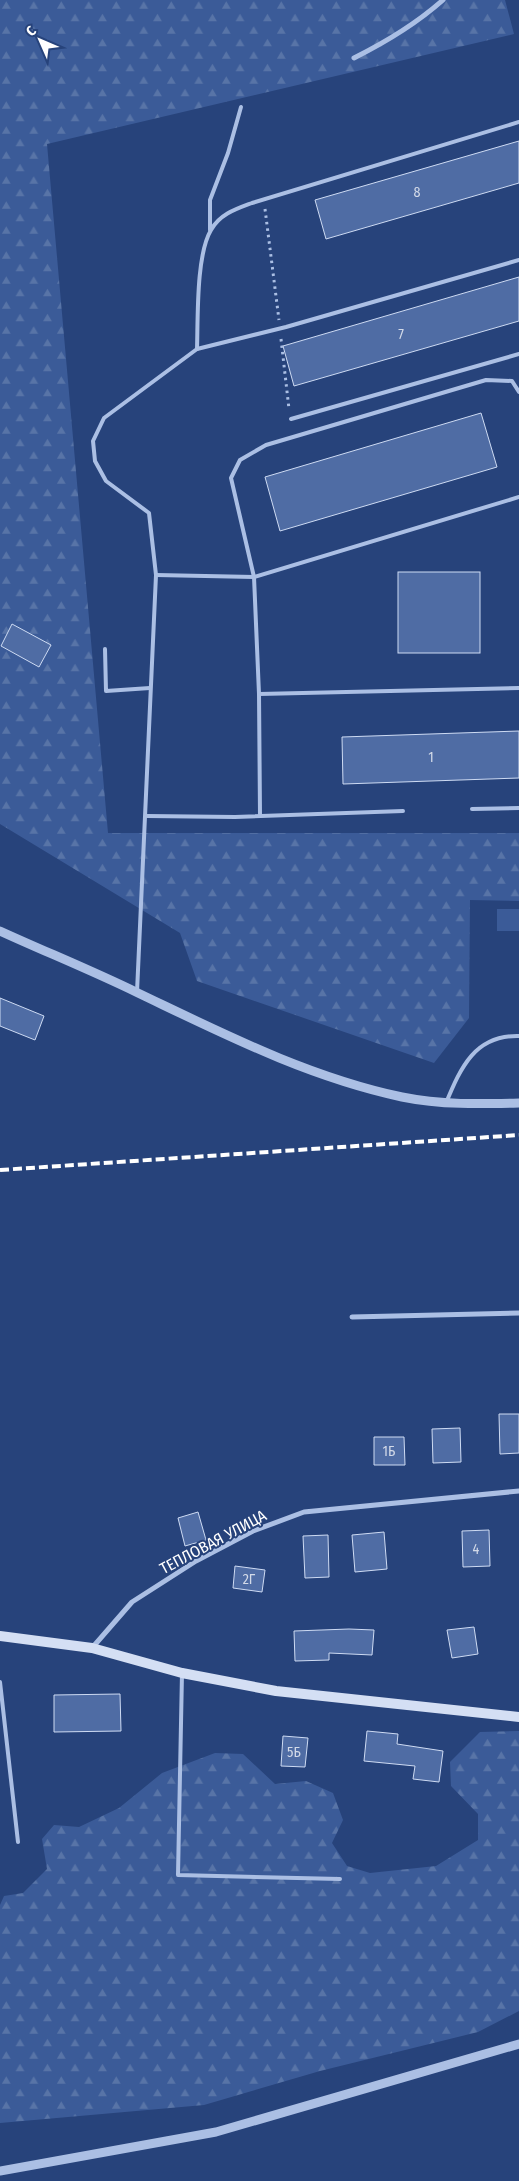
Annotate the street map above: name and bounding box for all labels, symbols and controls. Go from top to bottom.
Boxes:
north arrow [15,15,65,65]
text: С [23,22,40,40]
house number: 8 [414,184,421,201]
house number: 7 [398,326,404,343]
house number: 1 [428,749,434,766]
house number: 1Б [383,1443,395,1460]
street label: ТЕПЛОВАЯ УЛИЦА [156,1506,270,1578]
house number: 4 [473,1541,480,1558]
house number: 2Г [243,1571,256,1588]
house number: 5Б [287,1744,301,1761]

